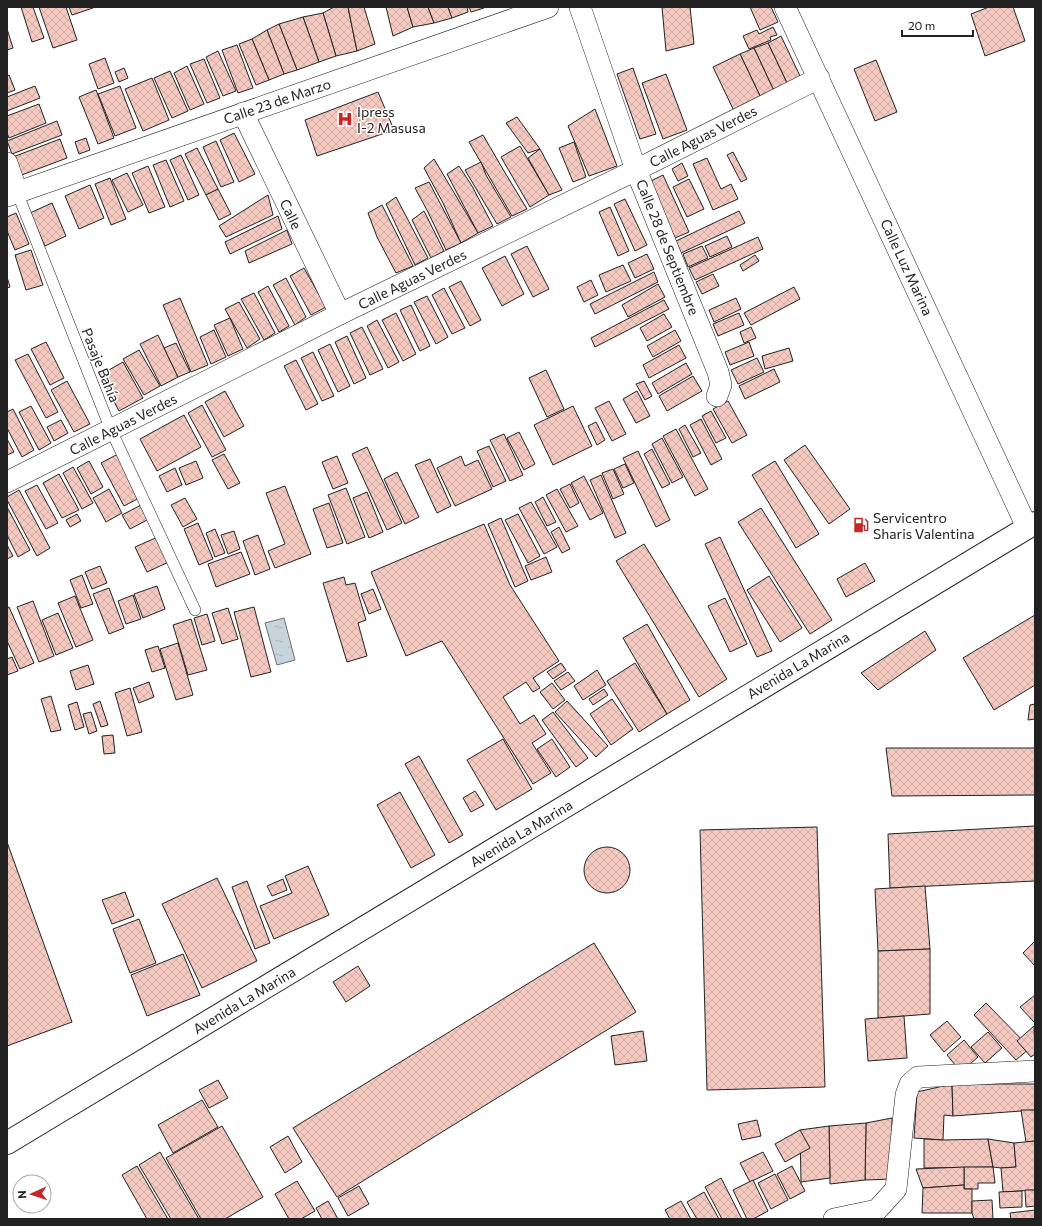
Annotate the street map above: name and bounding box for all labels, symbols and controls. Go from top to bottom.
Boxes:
scale bar [902,12,973,38]
text: 20 m [908,18,935,32]
street label: Calle 23 de Marzo [221,75,333,127]
street label: Calle Aguas Verdes [646,102,760,170]
place label: Ipress I-2 Masusa [357,103,426,136]
hospital icon: Ipress I-2 Masusa [336,110,354,128]
street label: Calle 28 de Septiembre [633,177,703,317]
street label: Calle [276,196,306,232]
street label: Calle Luz Marina [877,216,937,318]
street label: Calle Aguas Verdes [355,245,469,313]
street label: Pasaje Bahía [78,325,124,405]
street label: Calle Aguas Verdes [66,390,180,458]
place label: Servicentro Sharis Valentina [873,509,975,542]
fuel station icon: Servicentro Sharis Valentina [852,516,870,534]
street label: Avenida La Marina [744,628,852,702]
street label: Avenida La Marina [467,796,575,870]
street label: Avenida La Marina [190,963,298,1037]
north arrow [12,1174,52,1214]
text: N [15,1190,28,1199]

